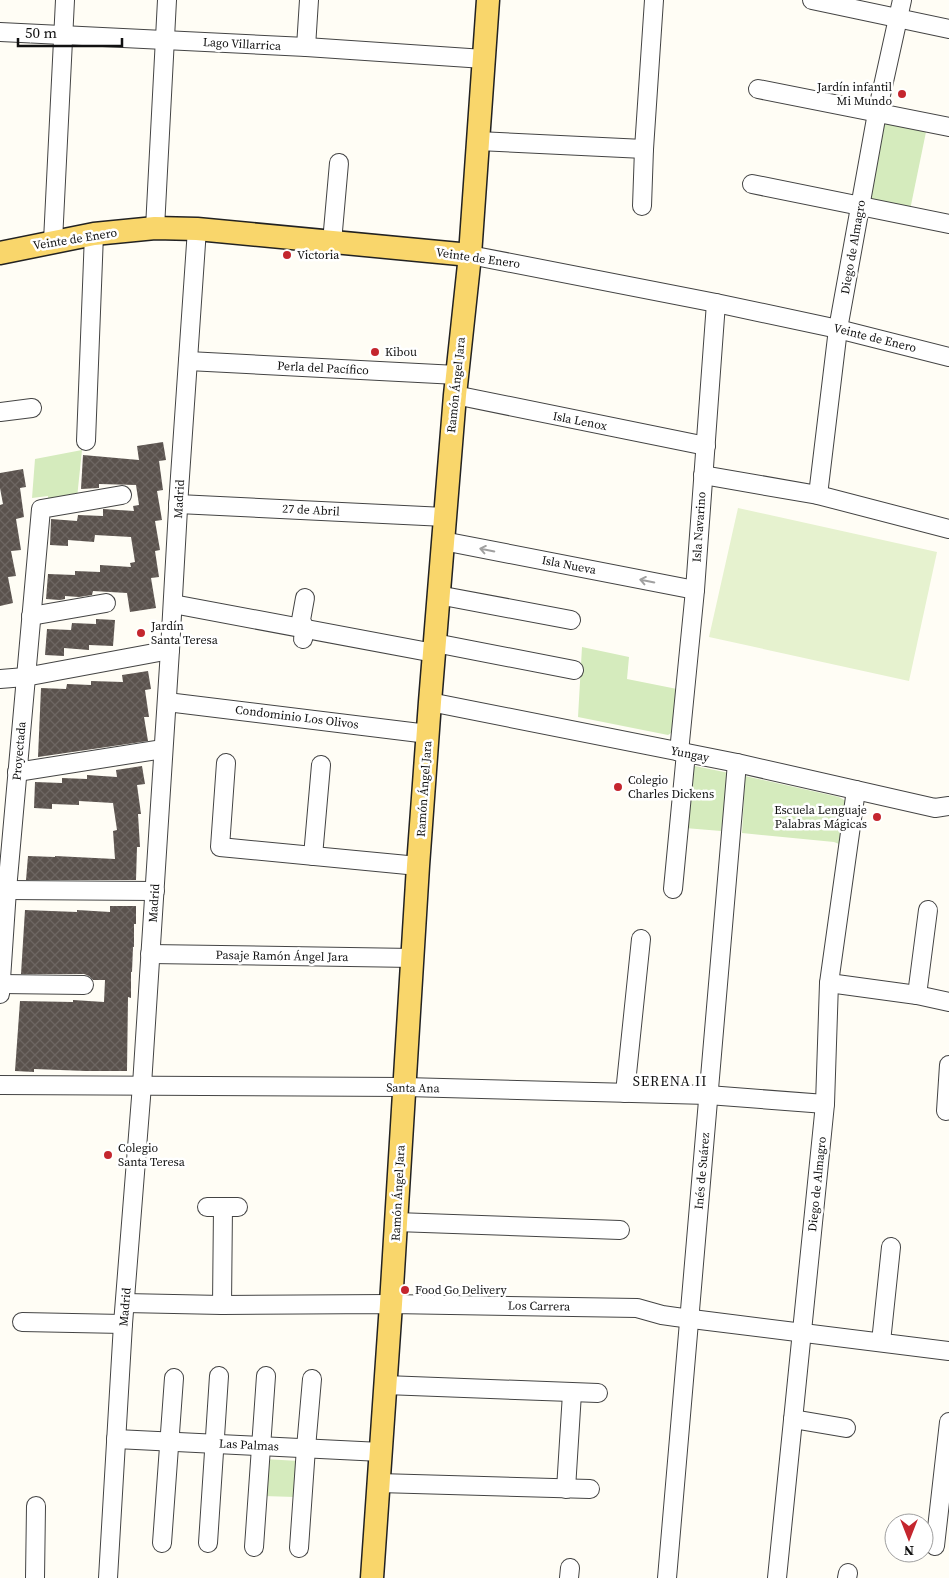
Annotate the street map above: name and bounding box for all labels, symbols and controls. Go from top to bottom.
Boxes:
scale bar [18,15,121,47]
text: 50 m [25,22,57,43]
street label: Lago Villarrica [202,34,282,54]
place label: Jardín infantil Mi Mundo [816,79,892,109]
marker: Jardín infantil Mi Mundo [896,88,908,100]
street label: Diego de Almagro [837,198,869,295]
street label: Veinte de Enero [32,224,119,254]
street label: Veinte de Enero [435,244,522,272]
place label: Victoria [297,247,340,263]
marker: Victoria [281,249,293,261]
street label: Veinte de Enero [832,320,918,356]
street label: Ramón Ángel Jara [443,335,469,434]
place label: Kibou [385,344,417,360]
marker: Kibou [369,346,381,358]
street label: Perla del Pacífico [277,358,370,378]
street label: Isla Lenox [552,408,609,434]
street label: Madrid [170,479,188,519]
street label: Isla Navarino [689,491,709,563]
street label: 27 de Abril [282,501,341,520]
one-way arrow [480,544,496,554]
street label: Isla Nueva [540,552,598,578]
one-way arrow [639,575,655,585]
place label: Jardín Santa Teresa [150,618,219,648]
marker: Jardín Santa Teresa [135,627,147,639]
street label: Condominio Los Olivos [234,701,360,733]
street label: Proyectada [8,720,30,781]
street label: Ramón Ángel Jara [413,740,435,838]
street label: Yungay [669,742,712,766]
place label: Colegio Charles Dickens [628,772,714,802]
marker: Colegio Charles Dickens [612,781,624,793]
place label: Escuela Lenguaje Palabras Mágicas [774,802,867,832]
marker: Escuela Lenguaje Palabras Mágicas [871,811,883,823]
street label: Madrid [145,883,163,923]
street label: Pasaje Ramón Ángel Jara [215,947,350,965]
district label: SERENA II [633,1071,707,1091]
street label: Santa Ana [386,1080,441,1096]
street label: Inés de Suárez [691,1131,713,1210]
street label: Diego de Almagro [804,1135,830,1232]
place label: Colegio Santa Teresa [118,1140,186,1170]
street label: Ramón Ángel Jara [387,1144,409,1242]
marker: Colegio Santa Teresa [102,1149,114,1161]
place label: Food Go Delivery [415,1282,507,1298]
marker: Food Go Delivery [399,1284,411,1296]
street label: Madrid [115,1287,135,1327]
street label: Los Carrera [508,1297,571,1315]
street label: Las Palmas [219,1435,279,1455]
north arrow [884,1513,934,1563]
text: N [904,1541,914,1561]

